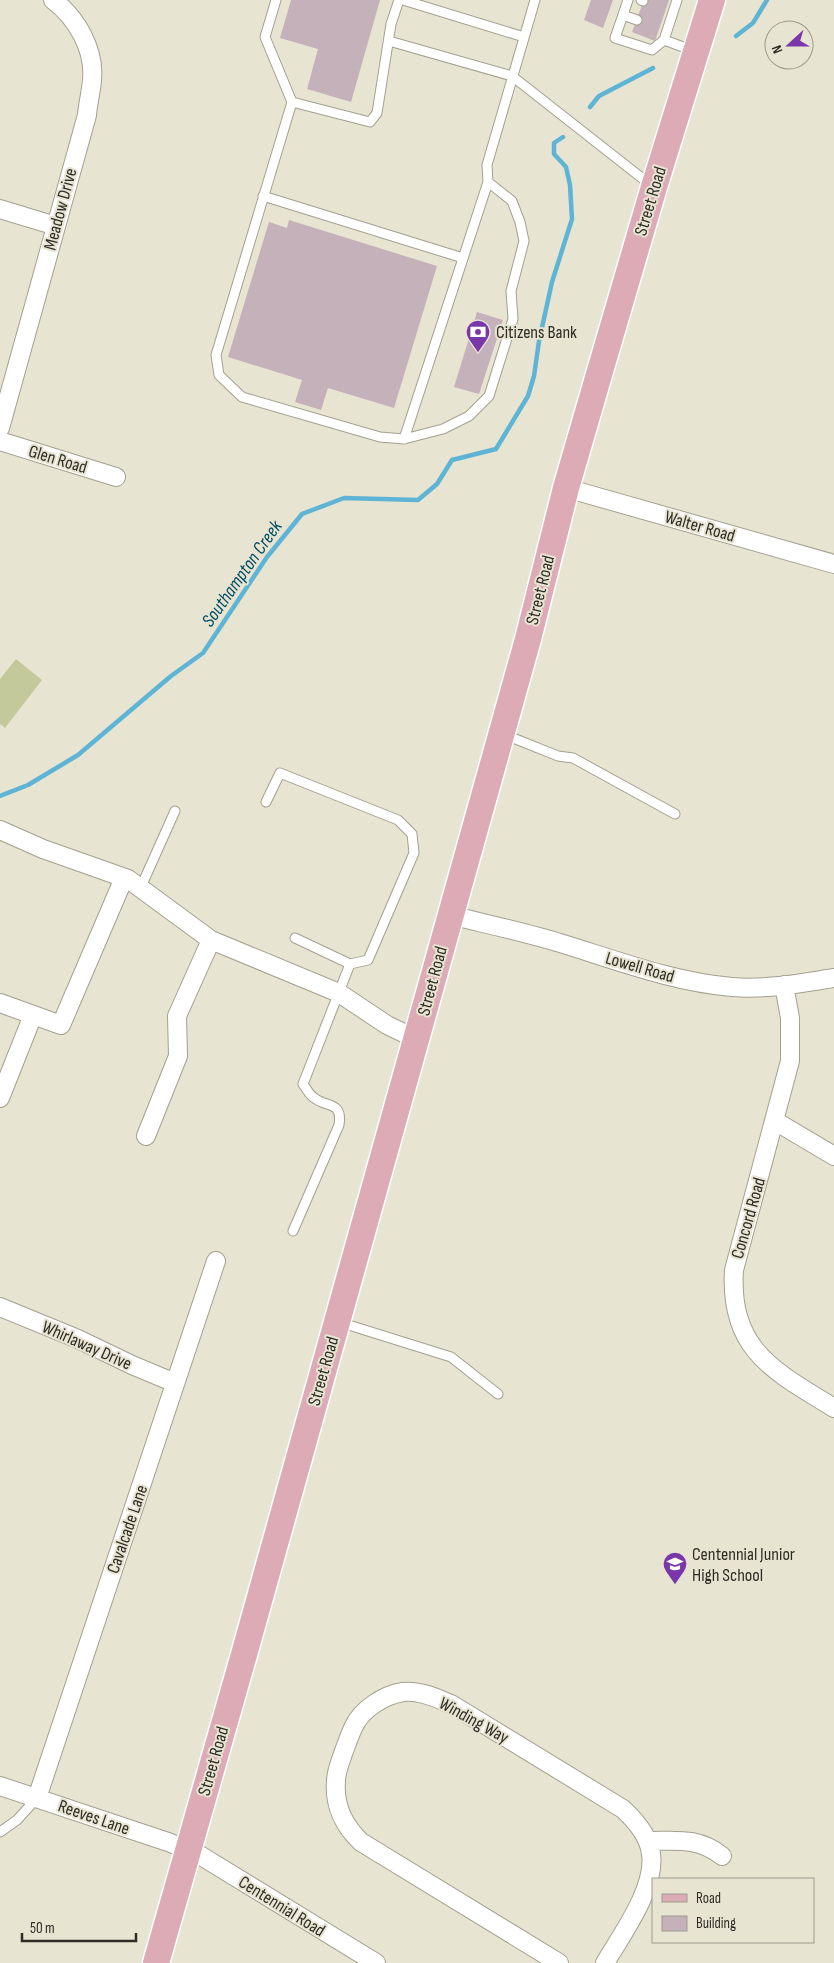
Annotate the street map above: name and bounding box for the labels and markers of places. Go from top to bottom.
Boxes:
bank icon: Citizens Bank [465,319,491,353]
place label: Citizens Bank [496,322,577,343]
place label: Centennial Junior High School [692,1544,795,1586]
school or university icon: Centennial Junior High School [662,1551,688,1585]

